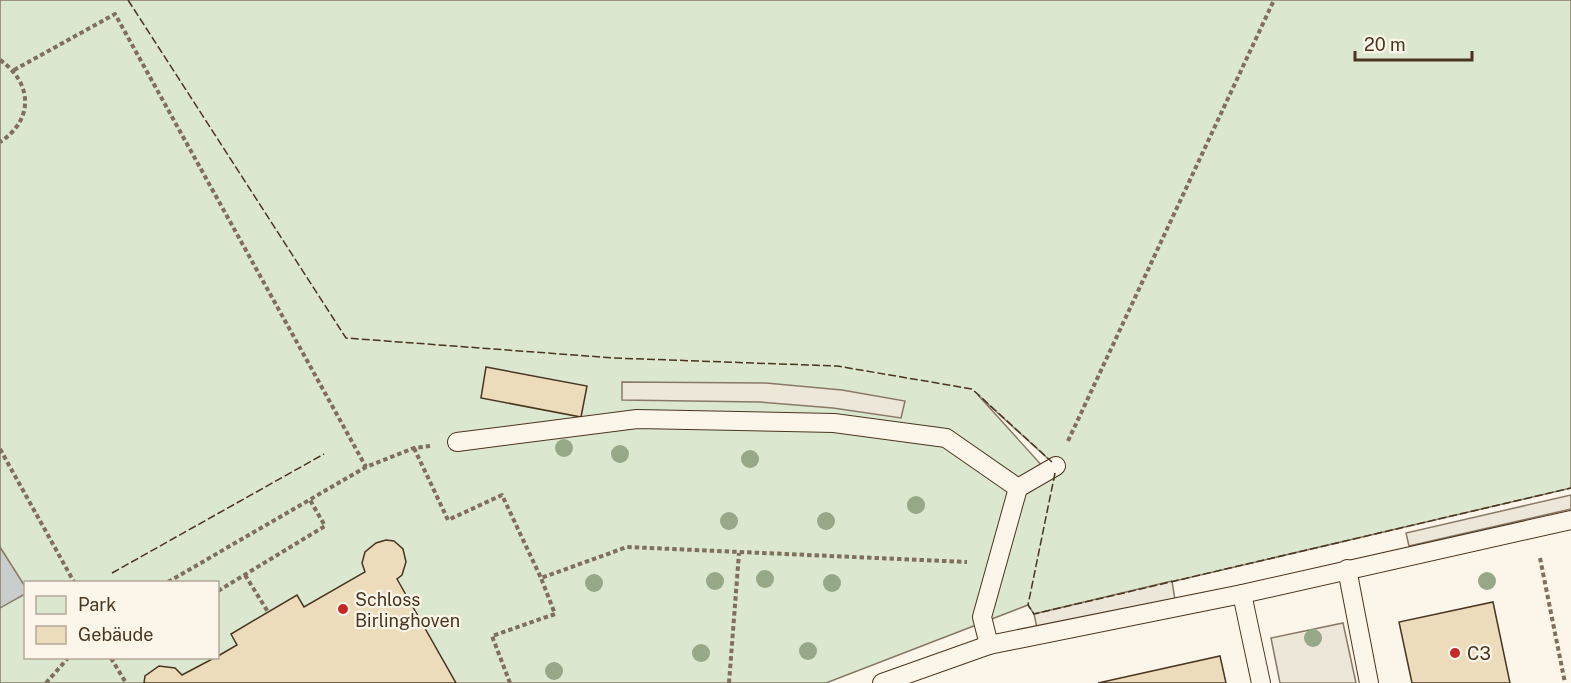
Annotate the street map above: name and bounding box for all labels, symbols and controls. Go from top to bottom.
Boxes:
scale bar [1355,24,1472,62]
text: 20 m [1364,34,1406,55]
legend [24,581,219,659]
place label: Schloss Birlinghoven [355,589,460,631]
text: Park [78,594,116,615]
marker: Schloss Birlinghoven [336,602,350,616]
text: Gebäude [78,624,153,645]
place label: C3 [1467,643,1491,664]
marker: C3 [1448,646,1462,660]

